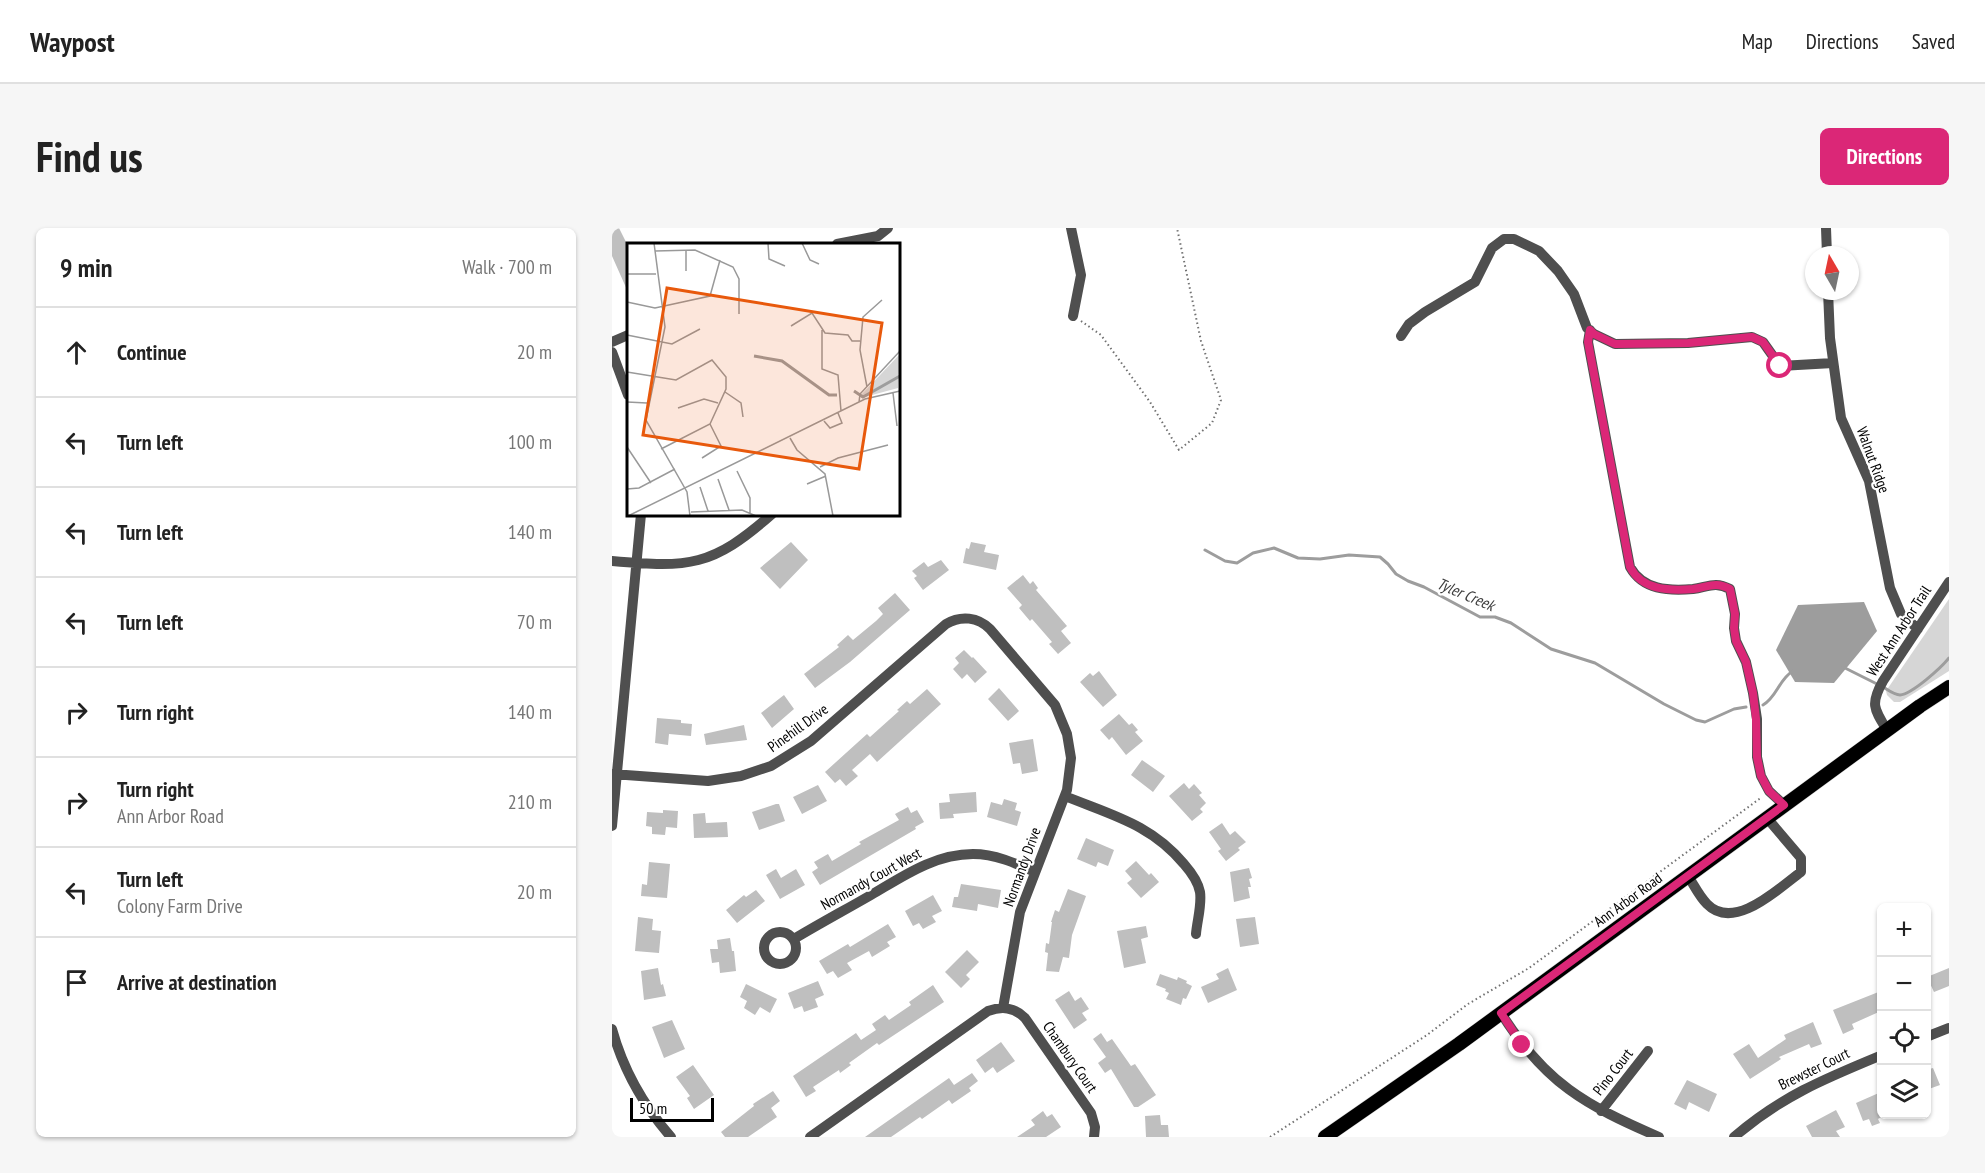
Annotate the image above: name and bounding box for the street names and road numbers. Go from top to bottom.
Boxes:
street label: Walnut Ridge [1853,424,1894,496]
street label: West Ann Arbor Trail [1862,581,1935,680]
street label: Pinehill Drive [764,699,832,756]
street label: Normandy Drive [998,825,1045,909]
street label: Normandy Court West [817,843,924,914]
street label: Ann Arbor Road [1590,868,1666,931]
street label: Chambury Court [1039,1017,1102,1096]
street label: Brewster Court [1775,1043,1852,1094]
street label: Pino Court [1588,1044,1637,1099]

